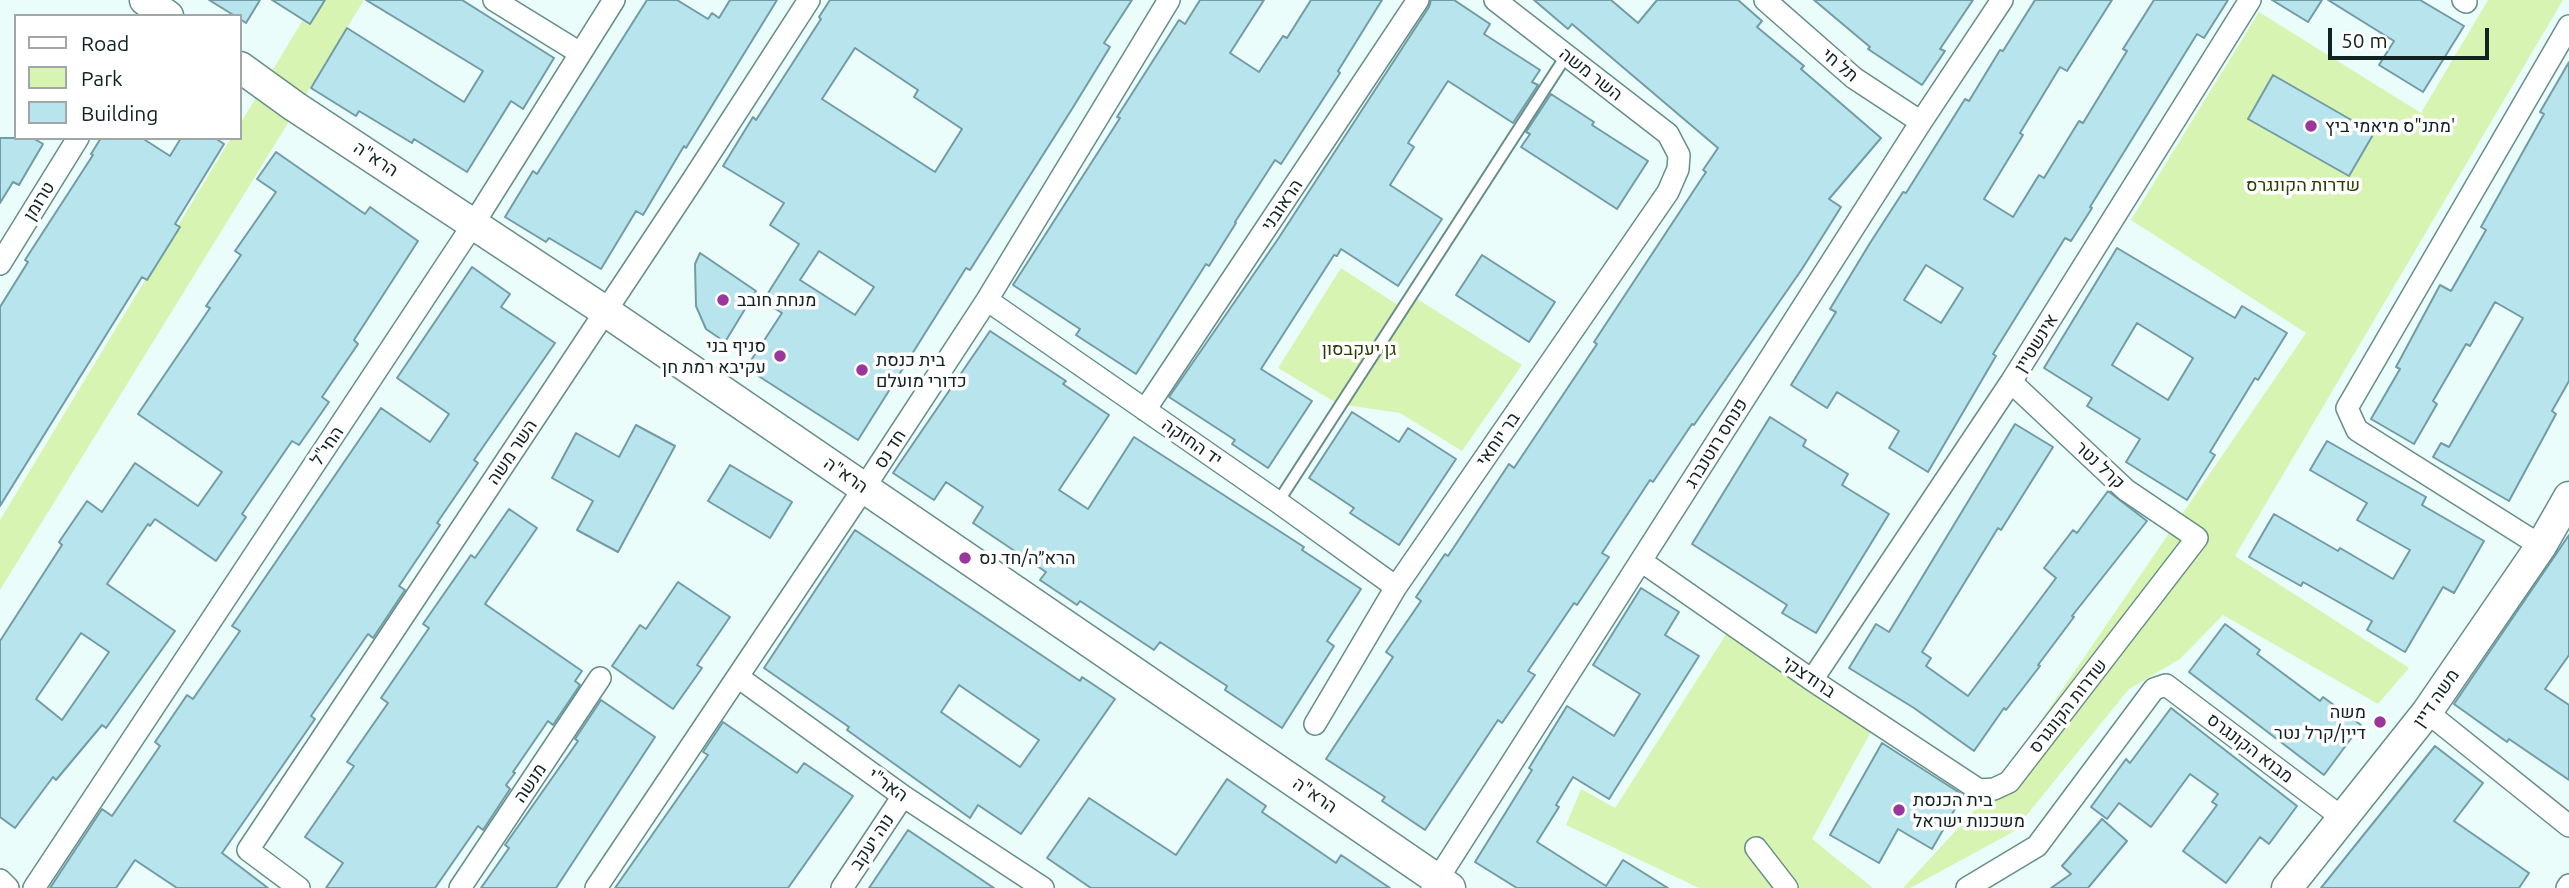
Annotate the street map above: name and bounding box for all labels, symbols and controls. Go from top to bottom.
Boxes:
legend [14,14,242,140]
scale bar [2331,14,2492,58]
text: 50 m [2341,28,2388,52]
text: Road [81,31,129,55]
street label: השר משה [1555,43,1627,105]
street label: תל חי [1817,44,1863,86]
text: Park [81,66,123,90]
text: Building [81,101,158,125]
place label: מתנ"ס מיאמי ביץ' [2325,115,2455,137]
marker: מתנ"ס מיאמי ביץ' [2303,118,2319,134]
street label: הרא"ה [350,137,402,181]
park label: שדרות הקונגרס [2246,174,2360,196]
street label: הראובני [1257,175,1307,235]
street label: טרומן [19,178,59,224]
place label: מנחת חובב [737,289,816,311]
marker: מנחת חובב [715,292,731,308]
street label: אינשטיין [2010,310,2062,376]
place label: סניף בני עקיבא רמת חן [662,335,766,378]
park label: גן יעקבסון [1322,338,1396,360]
marker: סניף בני עקיבא רמת חן [772,348,788,364]
place label: בית כנסת כדורי מועלם [876,349,967,392]
marker: בית כנסת כדורי מועלם [854,362,870,378]
street label: פנחס רוטנברג [1680,394,1752,492]
street label: בר יוחאי [1472,408,1524,470]
street label: יד החזקה [1158,413,1226,471]
street label: השר משה [482,415,542,489]
street label: החי"ל [306,422,348,470]
street label: חד נס [869,425,911,473]
street label: קרל נטר [2071,437,2129,493]
street label: הרא"ה [820,452,872,498]
place label: הרא״ה/חד נס [979,547,1075,569]
marker: הרא״ה/חד נס [957,550,973,566]
street label: ברודצקי [1778,651,1840,703]
street label: שדרות הקונגרס [2024,654,2112,758]
street label: משה דיין [2408,665,2464,731]
place label: משה דיין/קרל נטר [2274,701,2366,744]
street label: מבוא הקונגרס [2202,708,2298,788]
marker: משה דיין/קרל נטר [2372,714,2388,730]
street label: מנשה [509,759,551,807]
street label: האר"י [864,764,912,806]
street label: הרא"ה [1289,772,1341,818]
place label: בית הכנסת משכנות ישראל [1913,789,2025,832]
marker: בית הכנסת משכנות ישראל [1891,802,1907,818]
street label: נוה יעקב [845,810,899,874]

